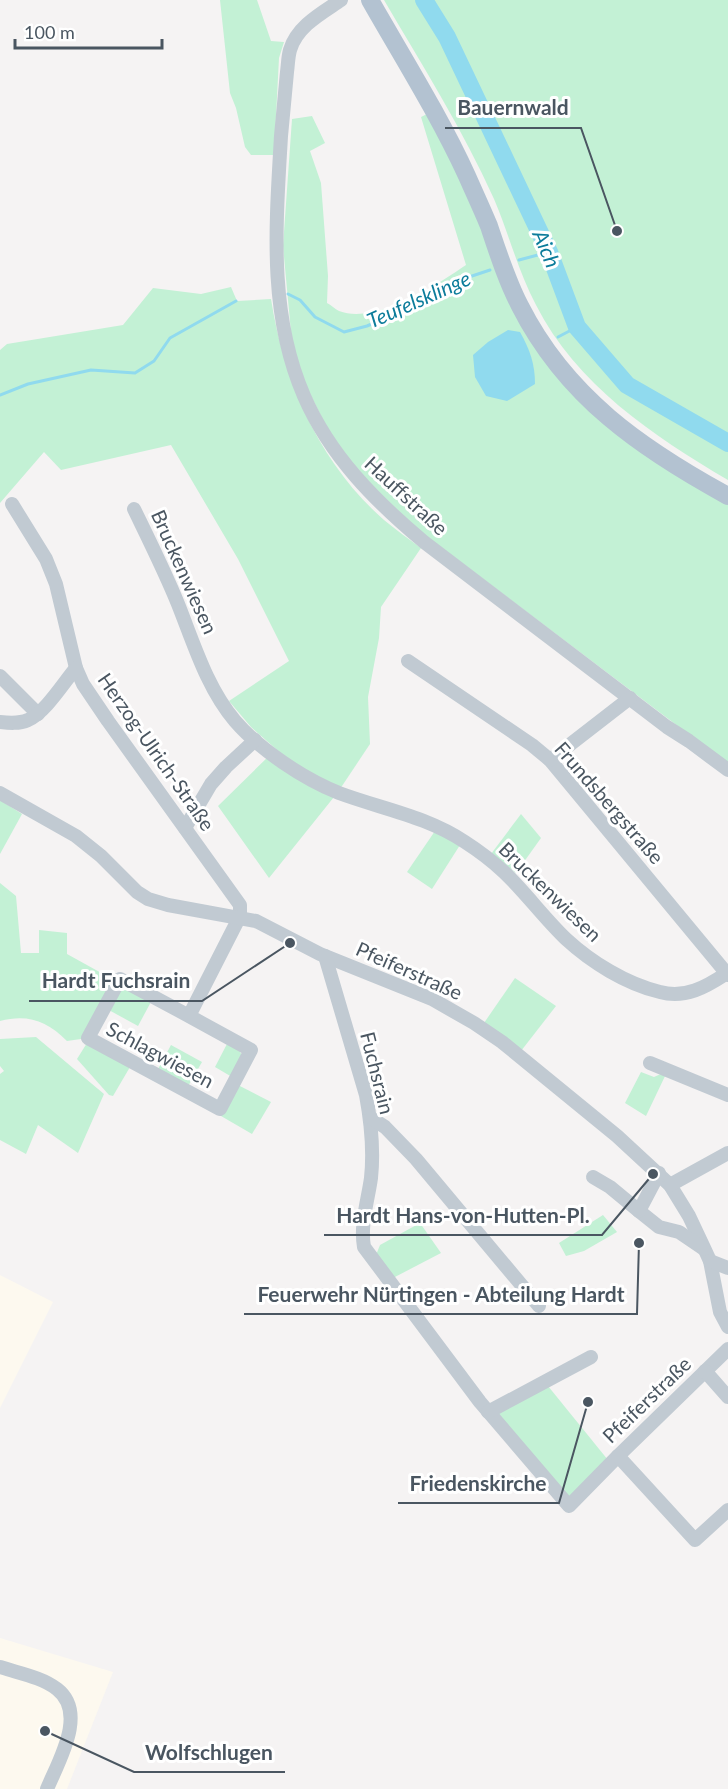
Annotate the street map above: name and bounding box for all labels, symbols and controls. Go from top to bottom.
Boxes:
scale bar [15,12,162,50]
text: 100 m [24,21,75,43]
callout: Bauernwald [445,89,581,128]
text: Bauernwald [457,94,569,119]
water label: Aich [528,225,566,271]
water label: Teufelsklinge [363,265,474,333]
street label: Hauffstraße [360,451,453,540]
street label: Bruckenwiesen [147,506,223,637]
street label: Herzog-Ulrich-Straße [93,668,220,835]
street label: Frundsbergstraße [550,736,669,868]
street label: Bruckenwiesen [494,836,607,946]
street label: Pfeiferstraße [353,936,466,1004]
callout: Hardt Fuchsrain [29,962,202,1001]
text: Hardt Fuchsrain [42,967,190,992]
street label: Schlagwiesen [103,1016,218,1092]
street label: Fuchsrain [356,1029,400,1116]
callout: Hardt Hans-von-Hutten-Pl. [324,1196,602,1235]
text: Hardt Hans-von-Hutten-Pl. [336,1202,590,1227]
callout: Feuerwehr Nürtingen - Abteilung Hardt [244,1275,637,1314]
text: Feuerwehr Nürtingen - Abteilung Hardt [257,1281,625,1306]
street label: Pfeiferstraße [597,1351,695,1447]
callout: Friedenskirche [398,1464,559,1503]
text: Friedenskirche [410,1470,546,1495]
callout: Wolfschlugen [134,1733,285,1772]
text: Wolfschlugen [145,1739,273,1764]

